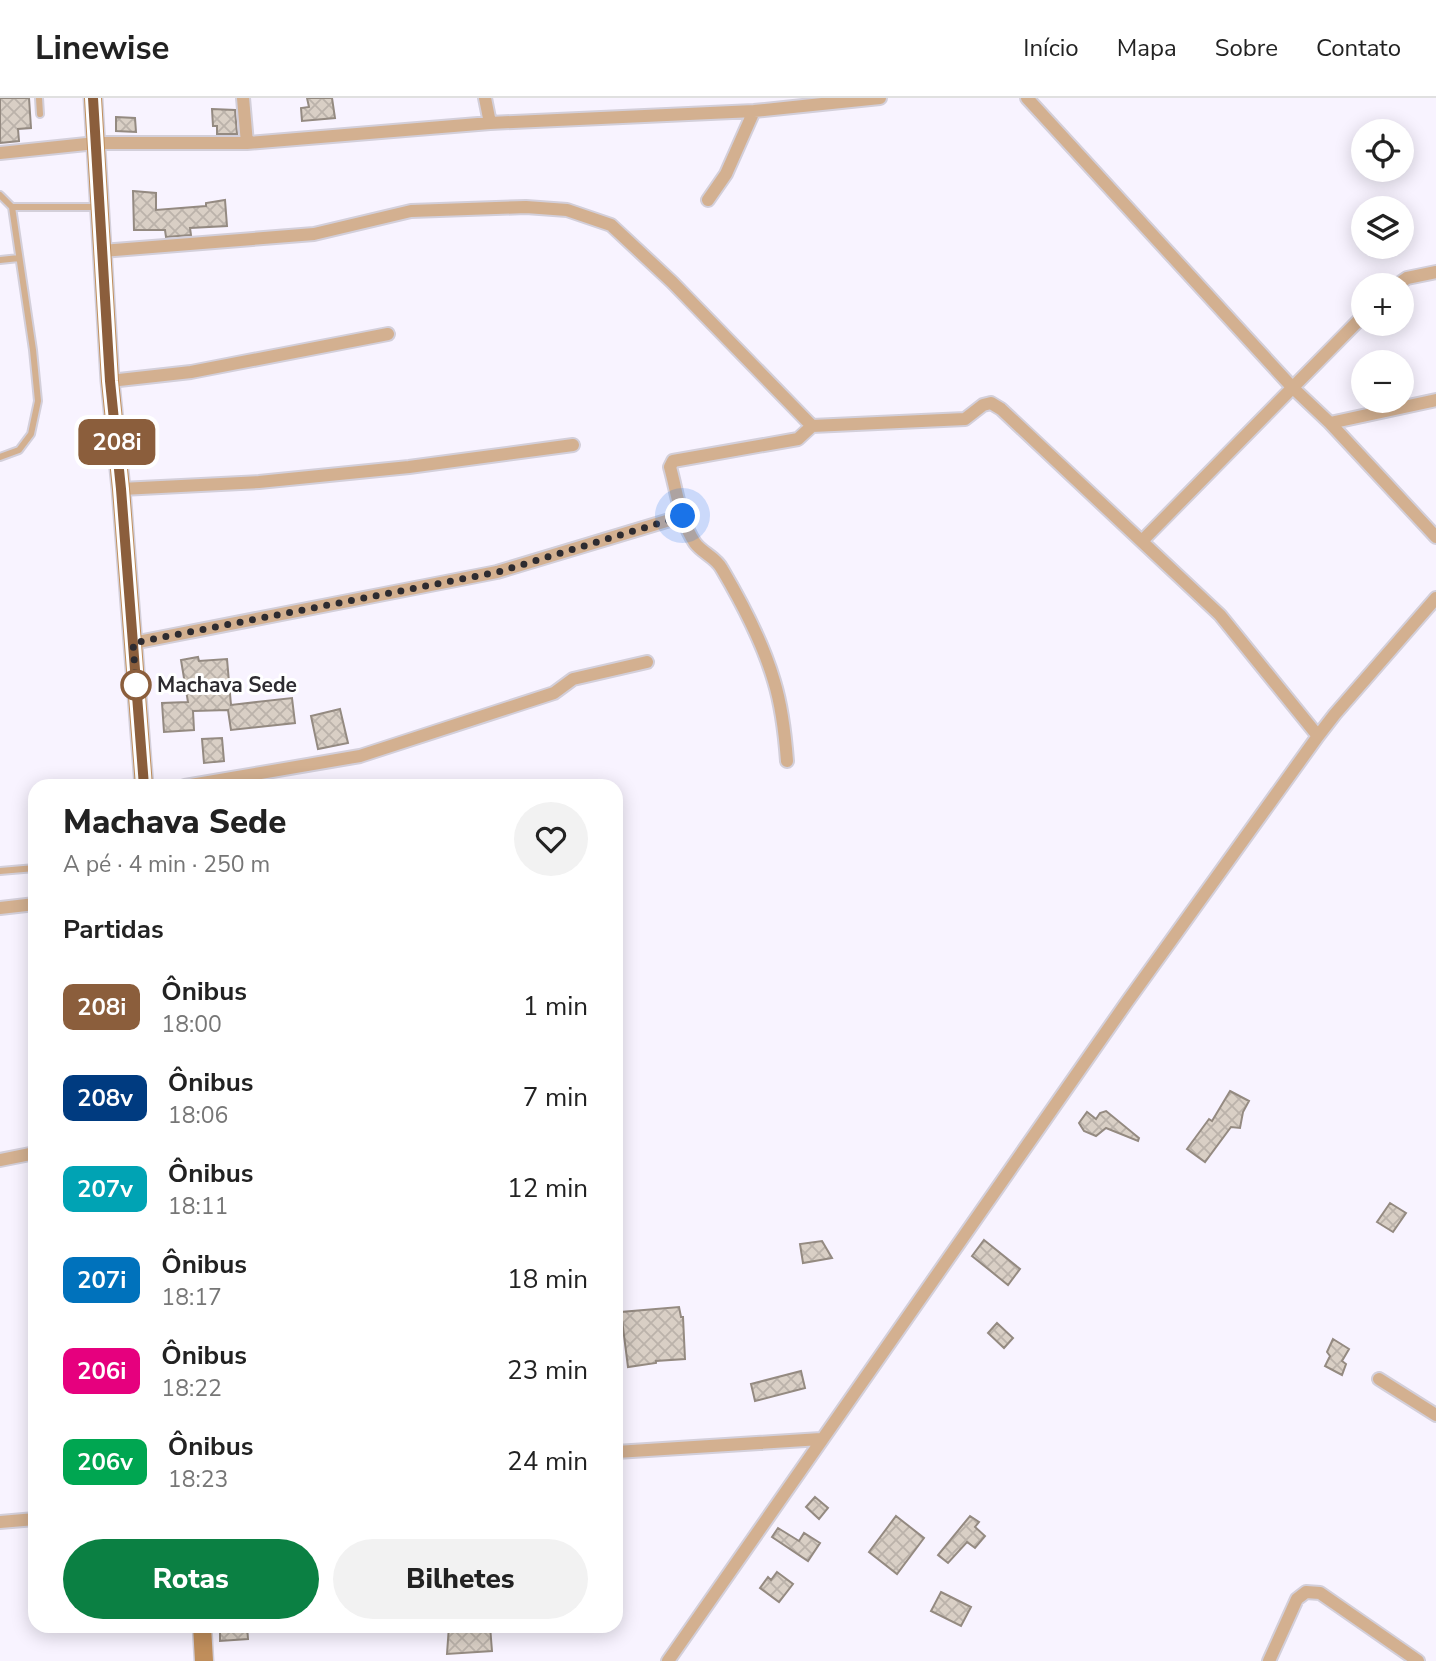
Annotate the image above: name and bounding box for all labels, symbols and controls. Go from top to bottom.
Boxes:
text: Linewise [35,26,169,71]
text: Início [1023,32,1079,64]
text: Mapa [1117,32,1177,64]
text: Sobre [1215,32,1278,64]
text: Contato [1316,32,1401,64]
map controls [1351,119,1414,413]
button: locate [1351,119,1414,182]
button: layers [1351,196,1414,259]
button: + [1351,273,1414,336]
button: − [1351,350,1414,413]
line badge: 208i [68,419,166,465]
text: 208i [92,426,142,458]
your location [665,498,700,533]
marker: Machava Sede [121,670,151,700]
place label: Machava Sede [157,671,297,699]
text: Machava Sede [63,800,286,845]
button: heart [514,802,588,876]
text: A pé · 4 min · 250 m [63,849,270,880]
text: Partidas [63,912,164,947]
text: Ônibus [161,974,247,1009]
text: 1 min [523,989,588,1024]
text: 208i [77,991,126,1023]
text: 18:00 [161,1009,222,1040]
text: Ônibus [168,1065,253,1100]
text: 7 min [523,1080,588,1115]
text: 208v [77,1082,133,1114]
text: 18:06 [168,1100,228,1131]
text: Ônibus [168,1156,253,1191]
text: 12 min [507,1171,588,1206]
text: 207v [77,1173,133,1205]
text: 18:11 [168,1191,228,1222]
text: Ônibus [161,1247,247,1282]
text: 18 min [507,1262,588,1297]
text: 207i [77,1264,126,1296]
text: 18:17 [161,1282,222,1313]
text: Ônibus [161,1338,247,1373]
text: 23 min [507,1353,588,1388]
text: 206i [77,1355,126,1387]
text: 18:22 [161,1373,222,1404]
text: Ônibus [168,1429,253,1464]
text: 24 min [507,1444,588,1479]
text: 206v [77,1446,133,1478]
text: 18:23 [168,1464,228,1495]
button: Rotas [63,1539,319,1619]
button: Bilhetes [333,1539,588,1619]

